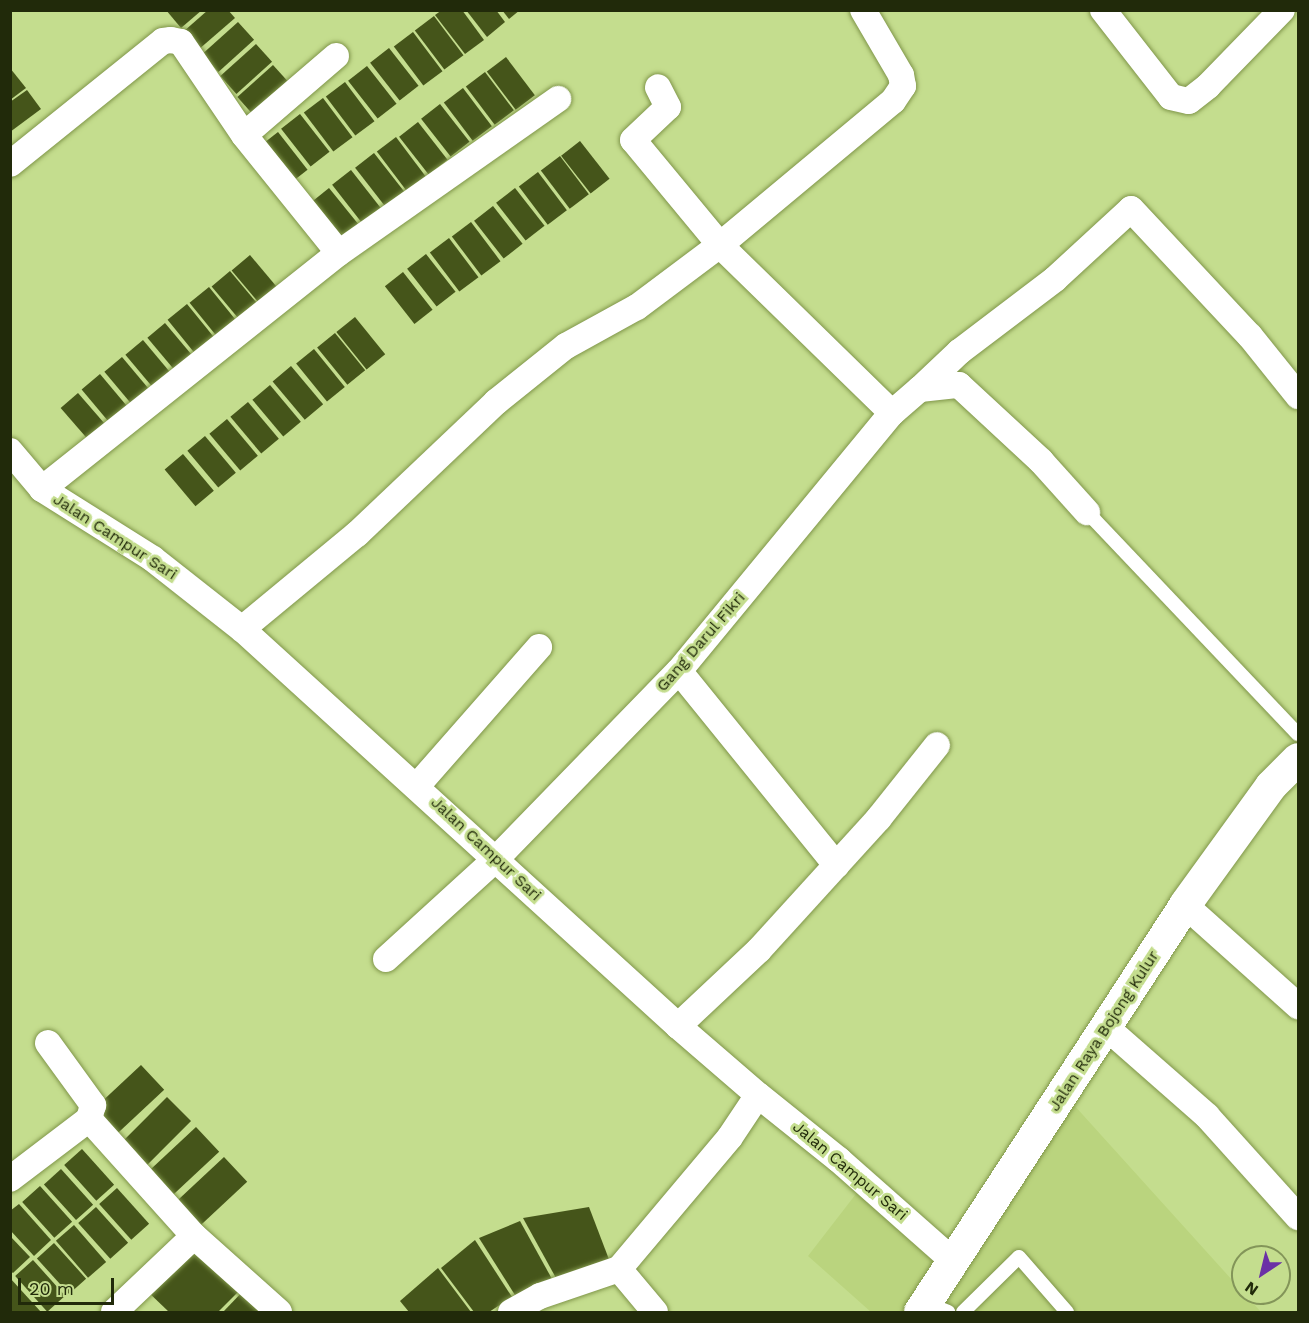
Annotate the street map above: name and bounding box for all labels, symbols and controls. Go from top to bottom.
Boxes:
street label: Jalan Campur Sari [49,490,181,584]
street label: Gang Darul Fikri [653,588,749,696]
street label: Jalan Campur Sari [427,793,545,905]
street label: Jalan Raya Bojong Kulur [1045,947,1163,1115]
street label: Jalan Campur Sari [789,1117,911,1225]
north arrow [1231,1245,1291,1305]
scale bar [21,1266,117,1304]
text: N [1241,1277,1262,1300]
text: 20 m [29,1278,74,1299]

